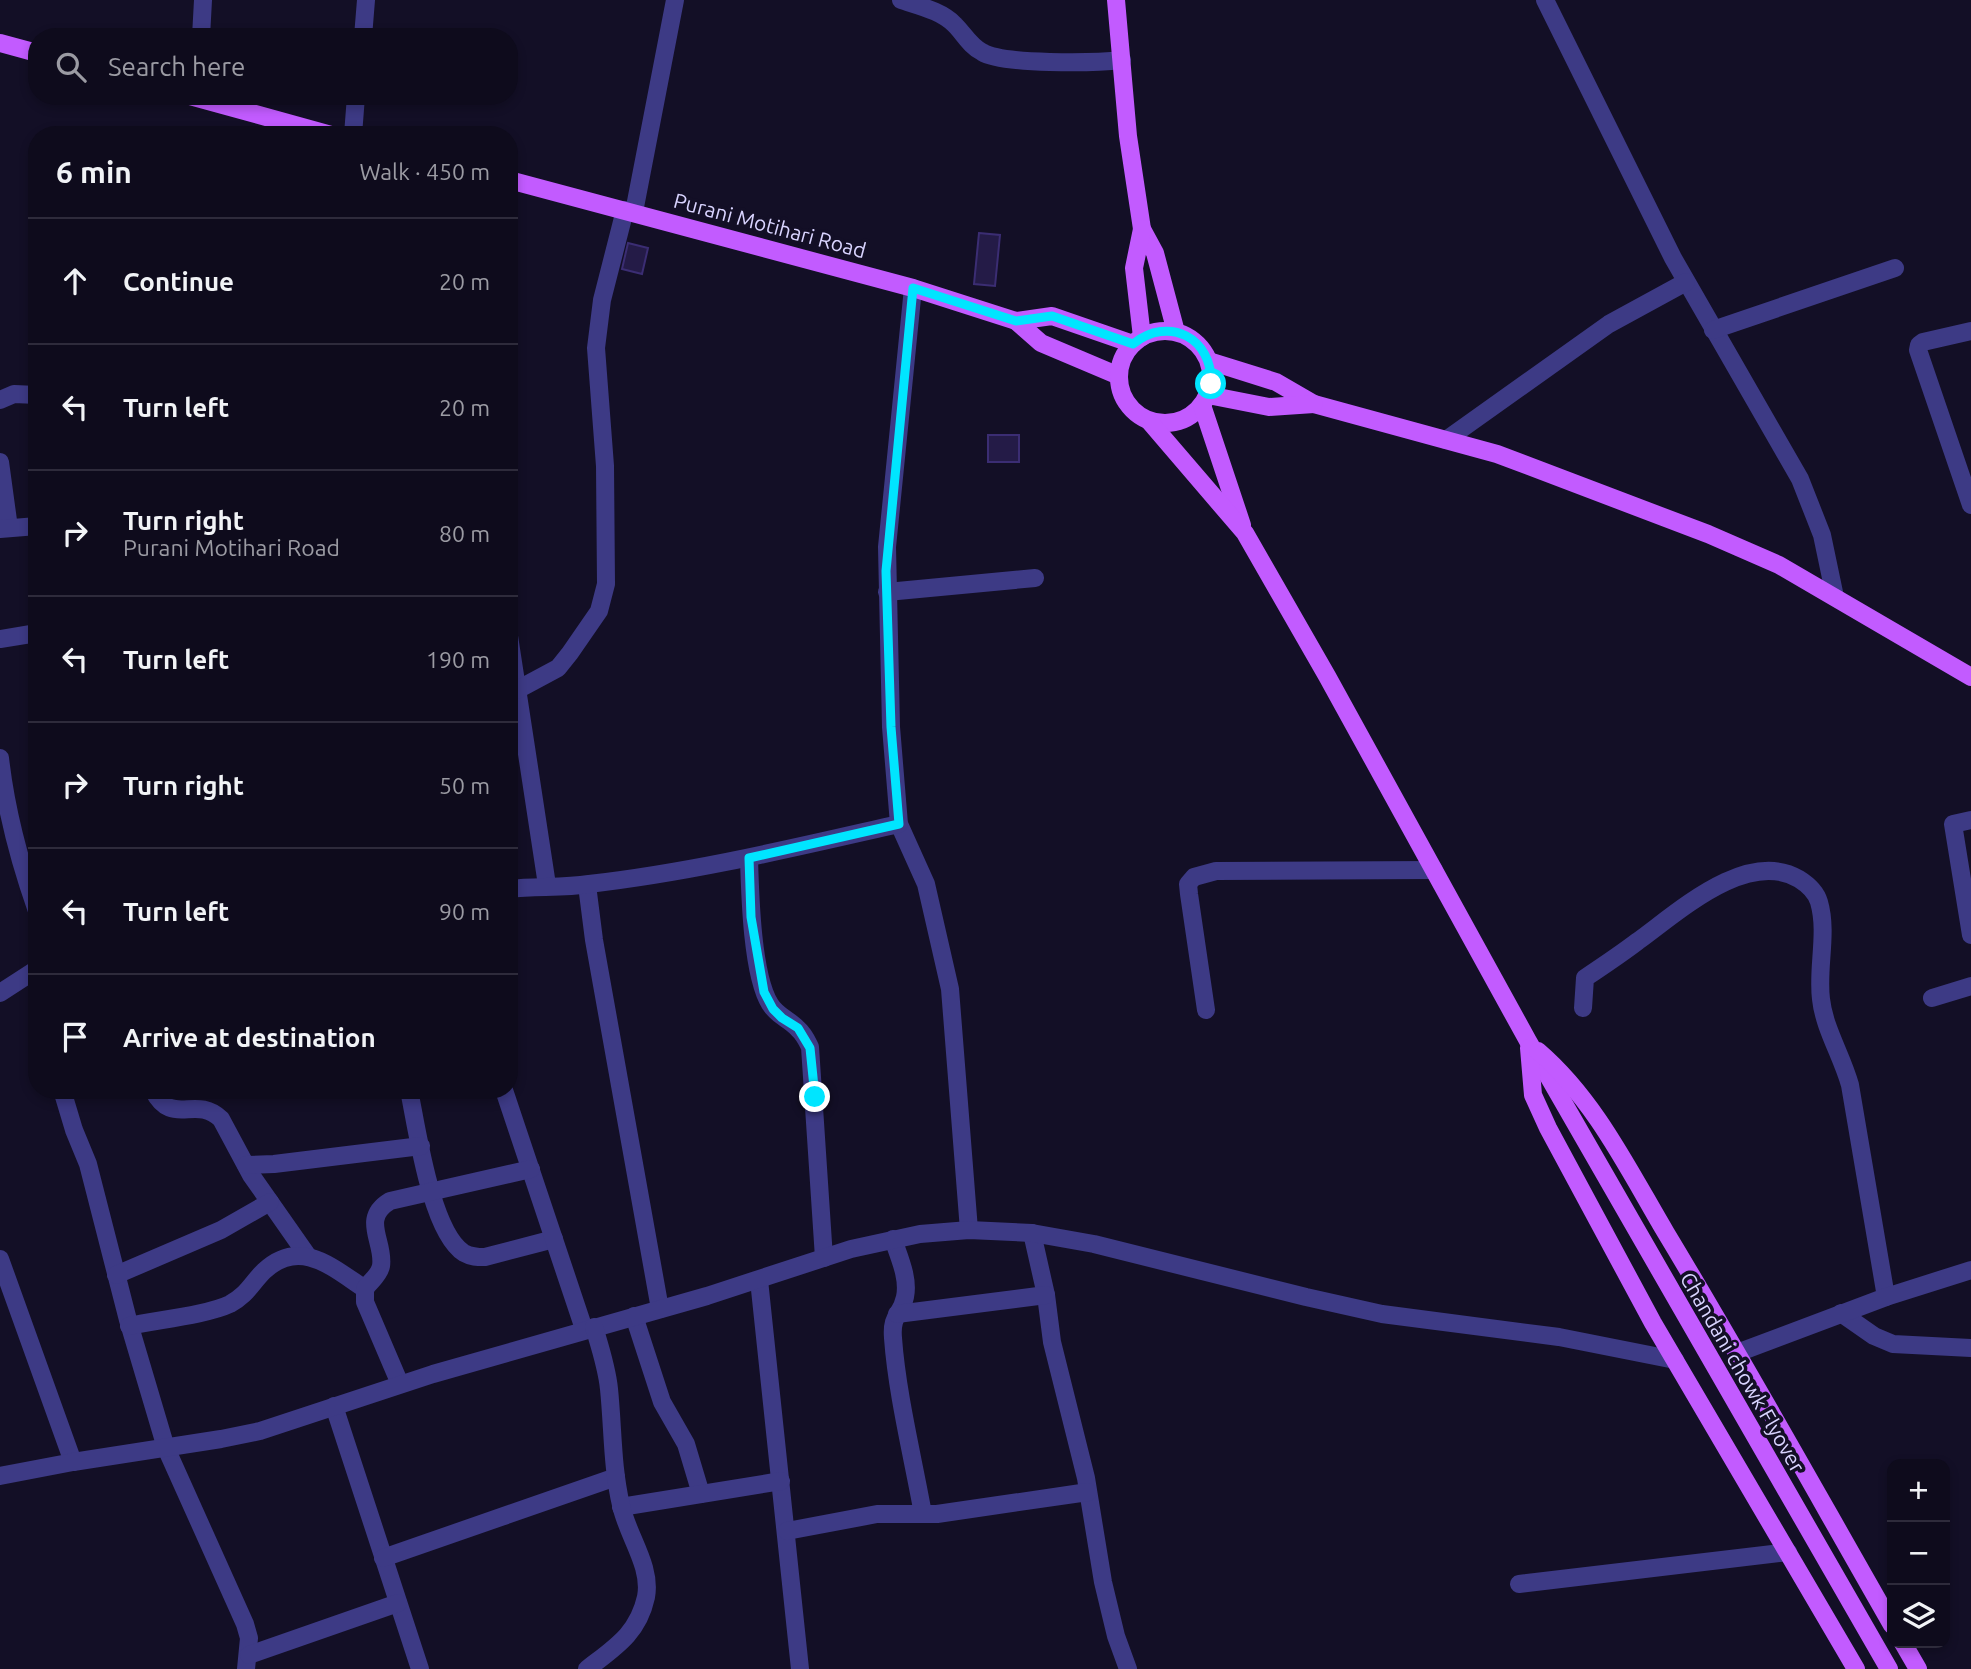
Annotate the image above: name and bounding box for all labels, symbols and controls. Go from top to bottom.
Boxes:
search box [28,28,518,105]
icon: search [52,48,90,86]
text: Search here [108,52,245,81]
text: 6 min [56,155,132,189]
text: Walk · 450 m [359,159,490,184]
street label: Purani Motihari Road [671,188,869,262]
icon: ahead [56,262,94,300]
text: Continue [123,267,234,296]
text: 20 m [439,269,490,294]
route start [1195,368,1226,399]
icon: left [56,388,94,426]
text: Turn left [123,393,229,422]
text: 20 m [439,395,490,420]
text: Turn right [123,506,244,535]
icon: right [56,514,94,552]
text: 80 m [439,521,490,546]
text: Purani Motihari Road [123,535,340,560]
icon: left [56,640,94,678]
text: Turn left [123,645,229,674]
text: 190 m [426,647,490,672]
icon: right [56,766,94,804]
text: Turn right [123,771,244,800]
text: 50 m [439,773,490,798]
icon: left [56,892,94,930]
text: Turn left [123,897,229,926]
text: 90 m [439,899,490,924]
icon: arrive [56,1018,94,1056]
text: Arrive at destination [123,1023,376,1052]
route end [799,1081,830,1112]
street label: Chandani chowk Flyover [1676,1268,1810,1476]
map controls [1887,1459,1950,1648]
button: + [1887,1459,1950,1522]
button: − [1887,1522,1950,1585]
button: layers [1887,1585,1950,1648]

